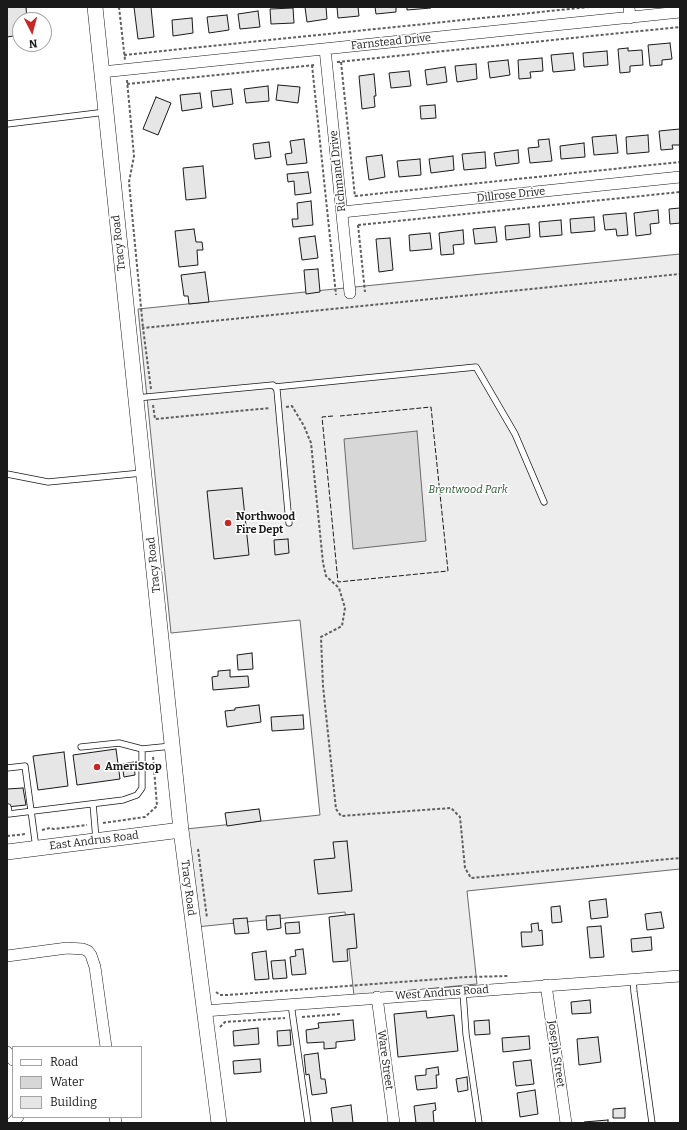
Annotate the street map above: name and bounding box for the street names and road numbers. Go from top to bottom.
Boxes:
street label: Farnstead Drive [350,31,432,53]
street label: Richmand Drive [327,130,349,212]
street label: Dillrose Drive [476,185,546,205]
street label: Tracy Road [110,214,128,272]
street label: Tracy Road [145,536,163,594]
street label: East Andrus Road [48,829,140,853]
street label: Tracy Road [178,859,198,917]
street label: West Andrus Road [395,983,489,1003]
street label: Joseph Street [545,1020,567,1088]
street label: Ware Street [374,1029,396,1091]

